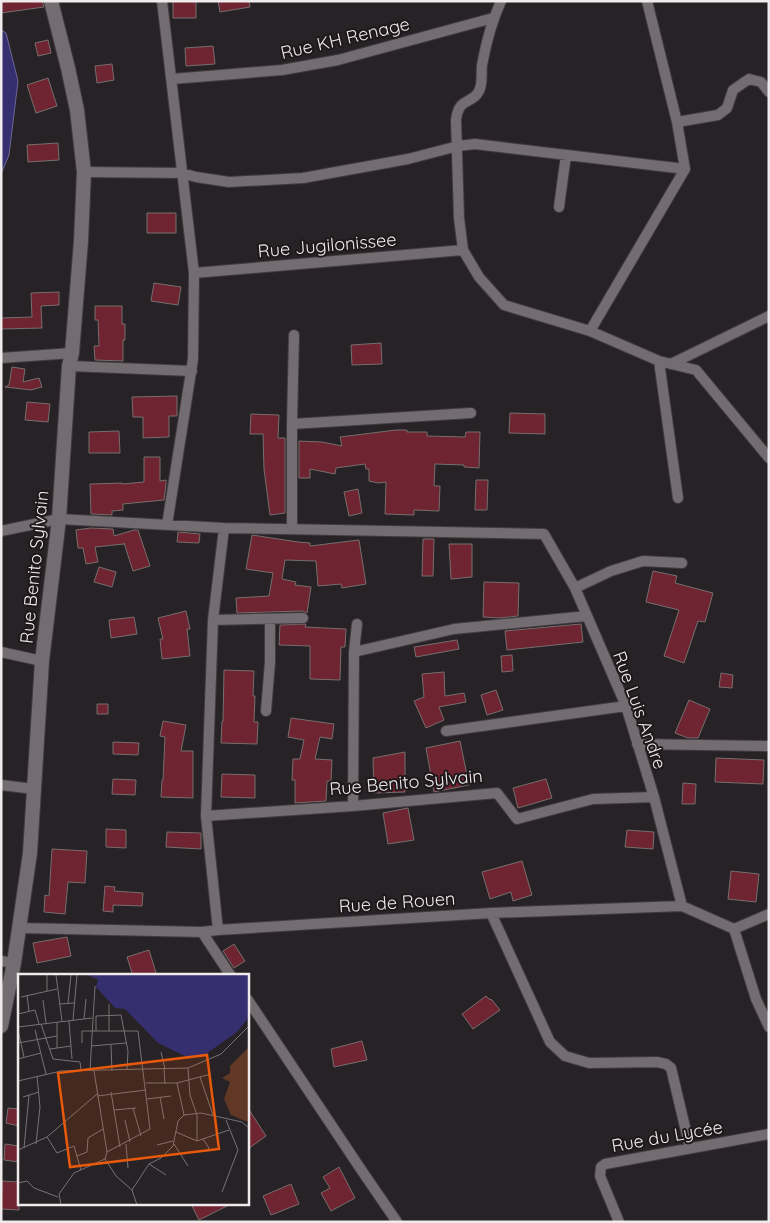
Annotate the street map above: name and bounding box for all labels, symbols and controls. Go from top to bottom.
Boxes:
street label: Rue KH Renage [278,12,412,64]
street label: Rue Jugilonissee [257,227,397,263]
street label: Rue Benito Sylvain [15,489,53,645]
street label: Rue Luis Andre [608,648,672,772]
street label: Rue Benito Sylvain [328,764,484,800]
street label: Rue de Rouen [338,886,456,918]
inset map [18,974,249,1206]
street label: Rue du Lycée [610,1115,724,1157]

